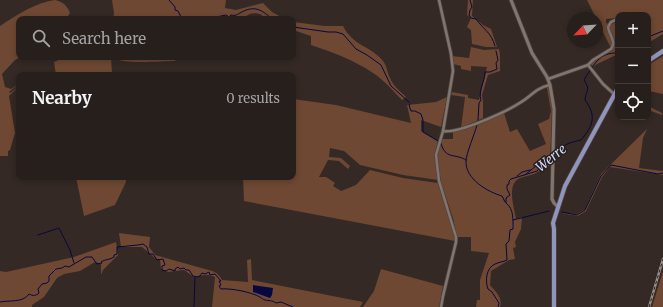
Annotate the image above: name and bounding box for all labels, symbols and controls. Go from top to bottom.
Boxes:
north arrow [567,12,603,48]
map controls [615,12,651,120]
button: + [615,12,651,48]
search box [16,16,296,60]
icon: search [30,27,52,49]
text: Search here [62,29,146,48]
button: − [615,48,651,84]
button: locate [615,84,651,120]
text: Nearby [32,87,92,109]
text: 0 results [226,90,280,107]
water label: Werre [532,140,570,176]

